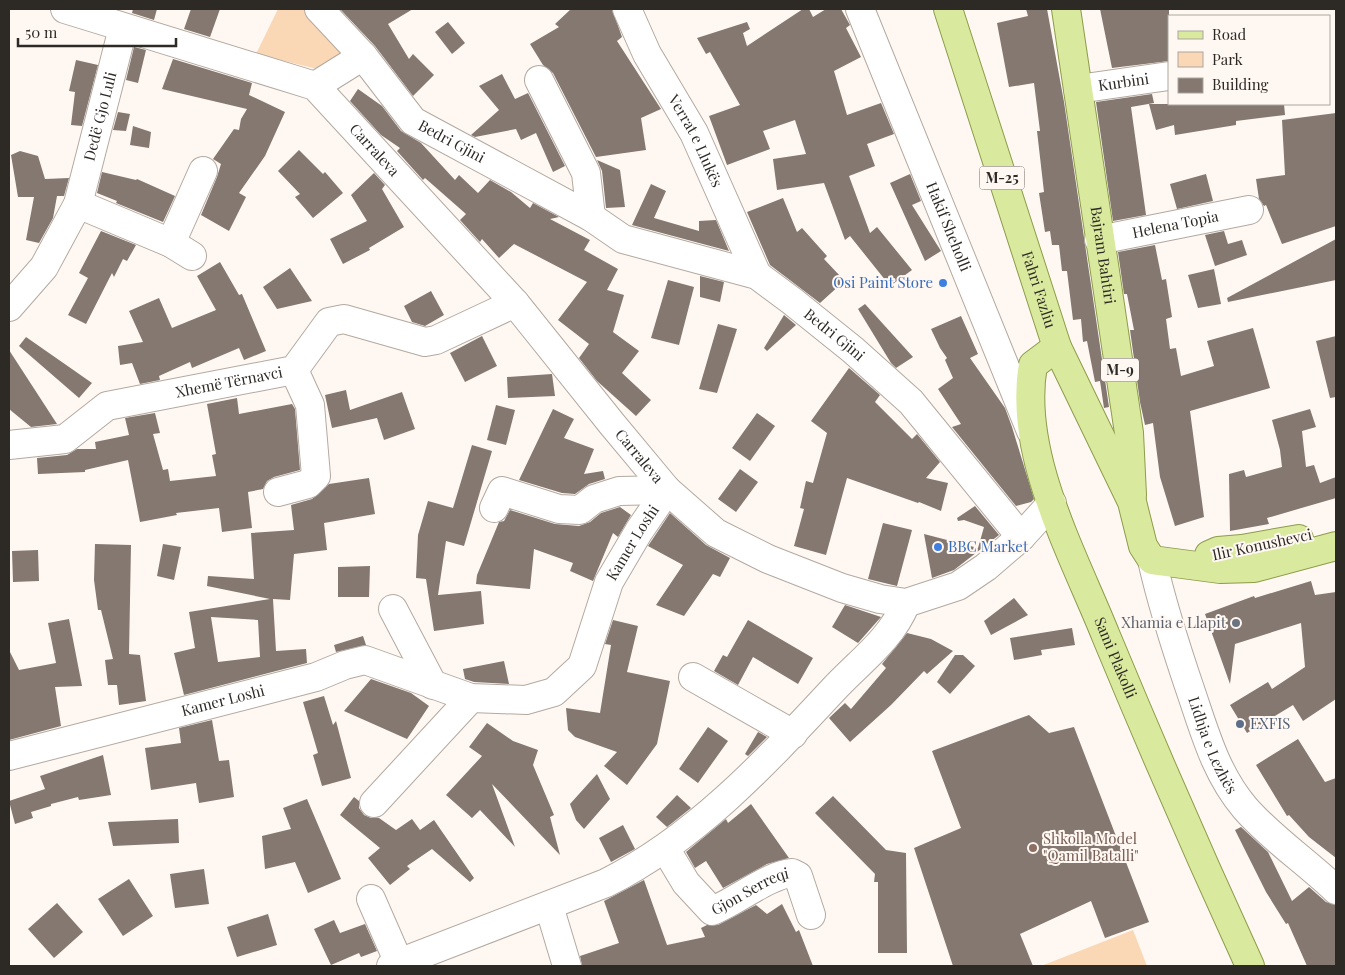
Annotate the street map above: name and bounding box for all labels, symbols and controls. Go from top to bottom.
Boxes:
scale bar [18,15,175,47]
legend [1168,15,1330,105]
text: 50 m [25,22,58,42]
text: Road [1212,24,1246,44]
text: Park [1212,49,1244,69]
street label: Kurbini [1097,68,1151,95]
street label: Dedë Gjo Luli [78,69,121,163]
text: Building [1212,74,1269,94]
street label: Verrat e Llukës [664,90,728,190]
street label: Bedri Gjini [415,115,489,167]
street label: Carraleva [346,119,405,181]
road number: M-25 [980,167,1024,190]
street label: Hakif Sheholli [922,179,976,275]
street label: Bajram Bahtiri [1086,205,1121,306]
street label: Helena Topia [1130,205,1221,242]
street label: Fahri Fazliu [1018,248,1061,331]
place label: Osi Paint Store [833,272,933,292]
marker: Osi Paint Store [937,277,949,289]
street label: Bedri Gjini [800,304,870,365]
road number: M-9 [1101,358,1139,382]
street label: Xhemë Tërnavci [174,361,285,402]
street label: Carraleva [611,424,669,488]
street label: Kamer Loshi [601,500,663,584]
street label: Ilir Konushevci [1210,524,1314,564]
place label: BBC Market [948,536,1029,556]
marker: BBC Market [932,541,944,553]
place label: Xhamia e Llapit [1121,612,1227,632]
street label: Sami Plakolli [1090,614,1142,702]
marker: Xhamia e Llapit [1230,617,1242,629]
street label: Kamer Loshi [179,679,267,720]
street label: Lidhja e Lezhës [1184,694,1242,797]
place label: EXFIS [1250,713,1290,733]
marker: EXFIS [1234,718,1246,730]
place label: Shkolla Model "Qamil Batalli" [1043,828,1139,865]
marker: Shkolla Model "Qamil Batalli" [1027,842,1039,854]
street label: Gjon Serreqi [708,862,791,919]

